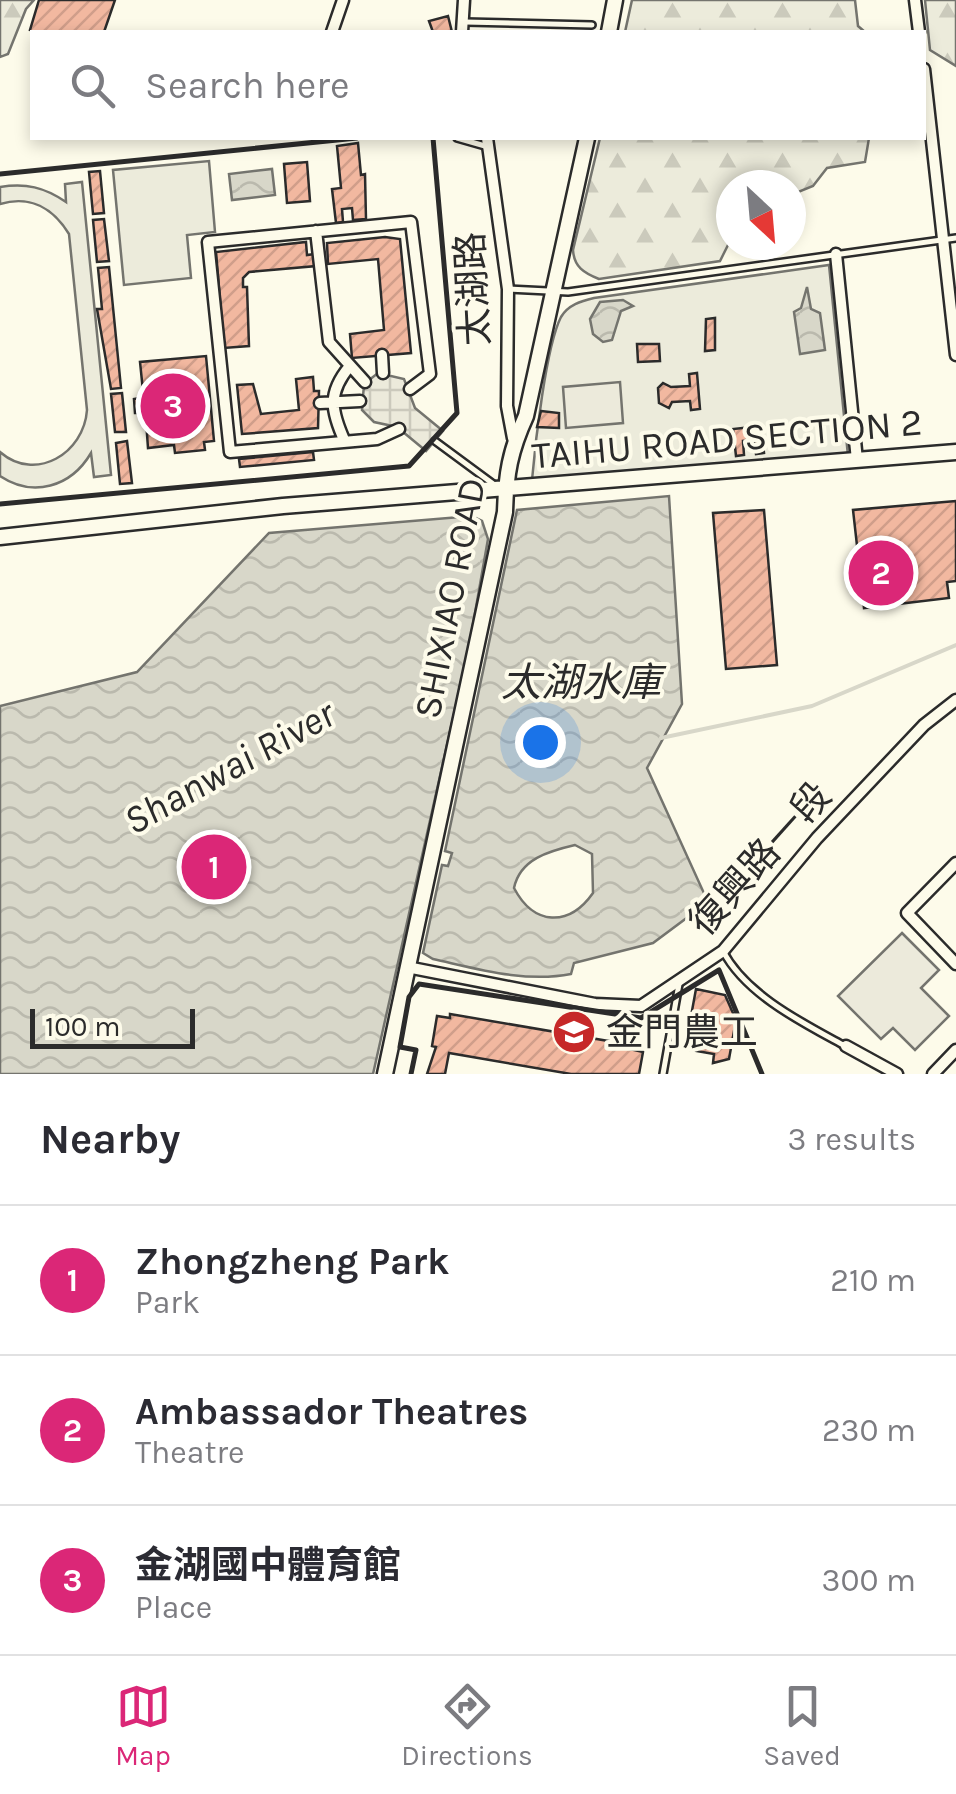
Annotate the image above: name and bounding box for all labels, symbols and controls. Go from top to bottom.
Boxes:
search box [30,30,926,140]
icon: search [65,58,120,113]
text: Search here [145,63,349,108]
north arrow [716,170,806,260]
street label: 太湖路 [448,231,498,347]
pin: 3 [140,368,206,444]
street label: TAIHU ROAD SECTION 2 [530,400,924,478]
street label: SHIXIAO ROAD [405,474,495,722]
pin: 2 [848,536,914,610]
water label: 太湖水庫 [501,659,667,706]
water label: Shanwai River [115,689,344,844]
your location [515,717,566,768]
street label: 復興路一段 [680,773,840,945]
pin: 1 [182,830,246,904]
scale bar [30,1004,195,1048]
school or university icon: 金門農工 [551,1009,597,1055]
text: 100 m [45,1010,120,1043]
place label: 金門農工 [606,1010,758,1055]
text: Nearby [40,1114,180,1164]
text: 3 results [788,1121,916,1158]
text: Zhongzheng Park [135,1239,450,1284]
text: 1 [67,1262,78,1299]
text: 210 m [830,1262,916,1299]
text: Park [135,1284,200,1321]
text: Ambassador Theatres [135,1389,528,1434]
text: 2 [63,1412,82,1449]
text: 230 m [822,1412,916,1449]
text: Theatre [135,1434,244,1471]
text: 金湖國中體育館 [135,1543,401,1588]
text: 3 [63,1562,82,1599]
text: 300 m [822,1562,916,1599]
text: Place [135,1589,212,1626]
tab: Map [115,1679,171,1772]
tab: Directions [401,1679,533,1772]
tab: Saved [763,1679,841,1772]

